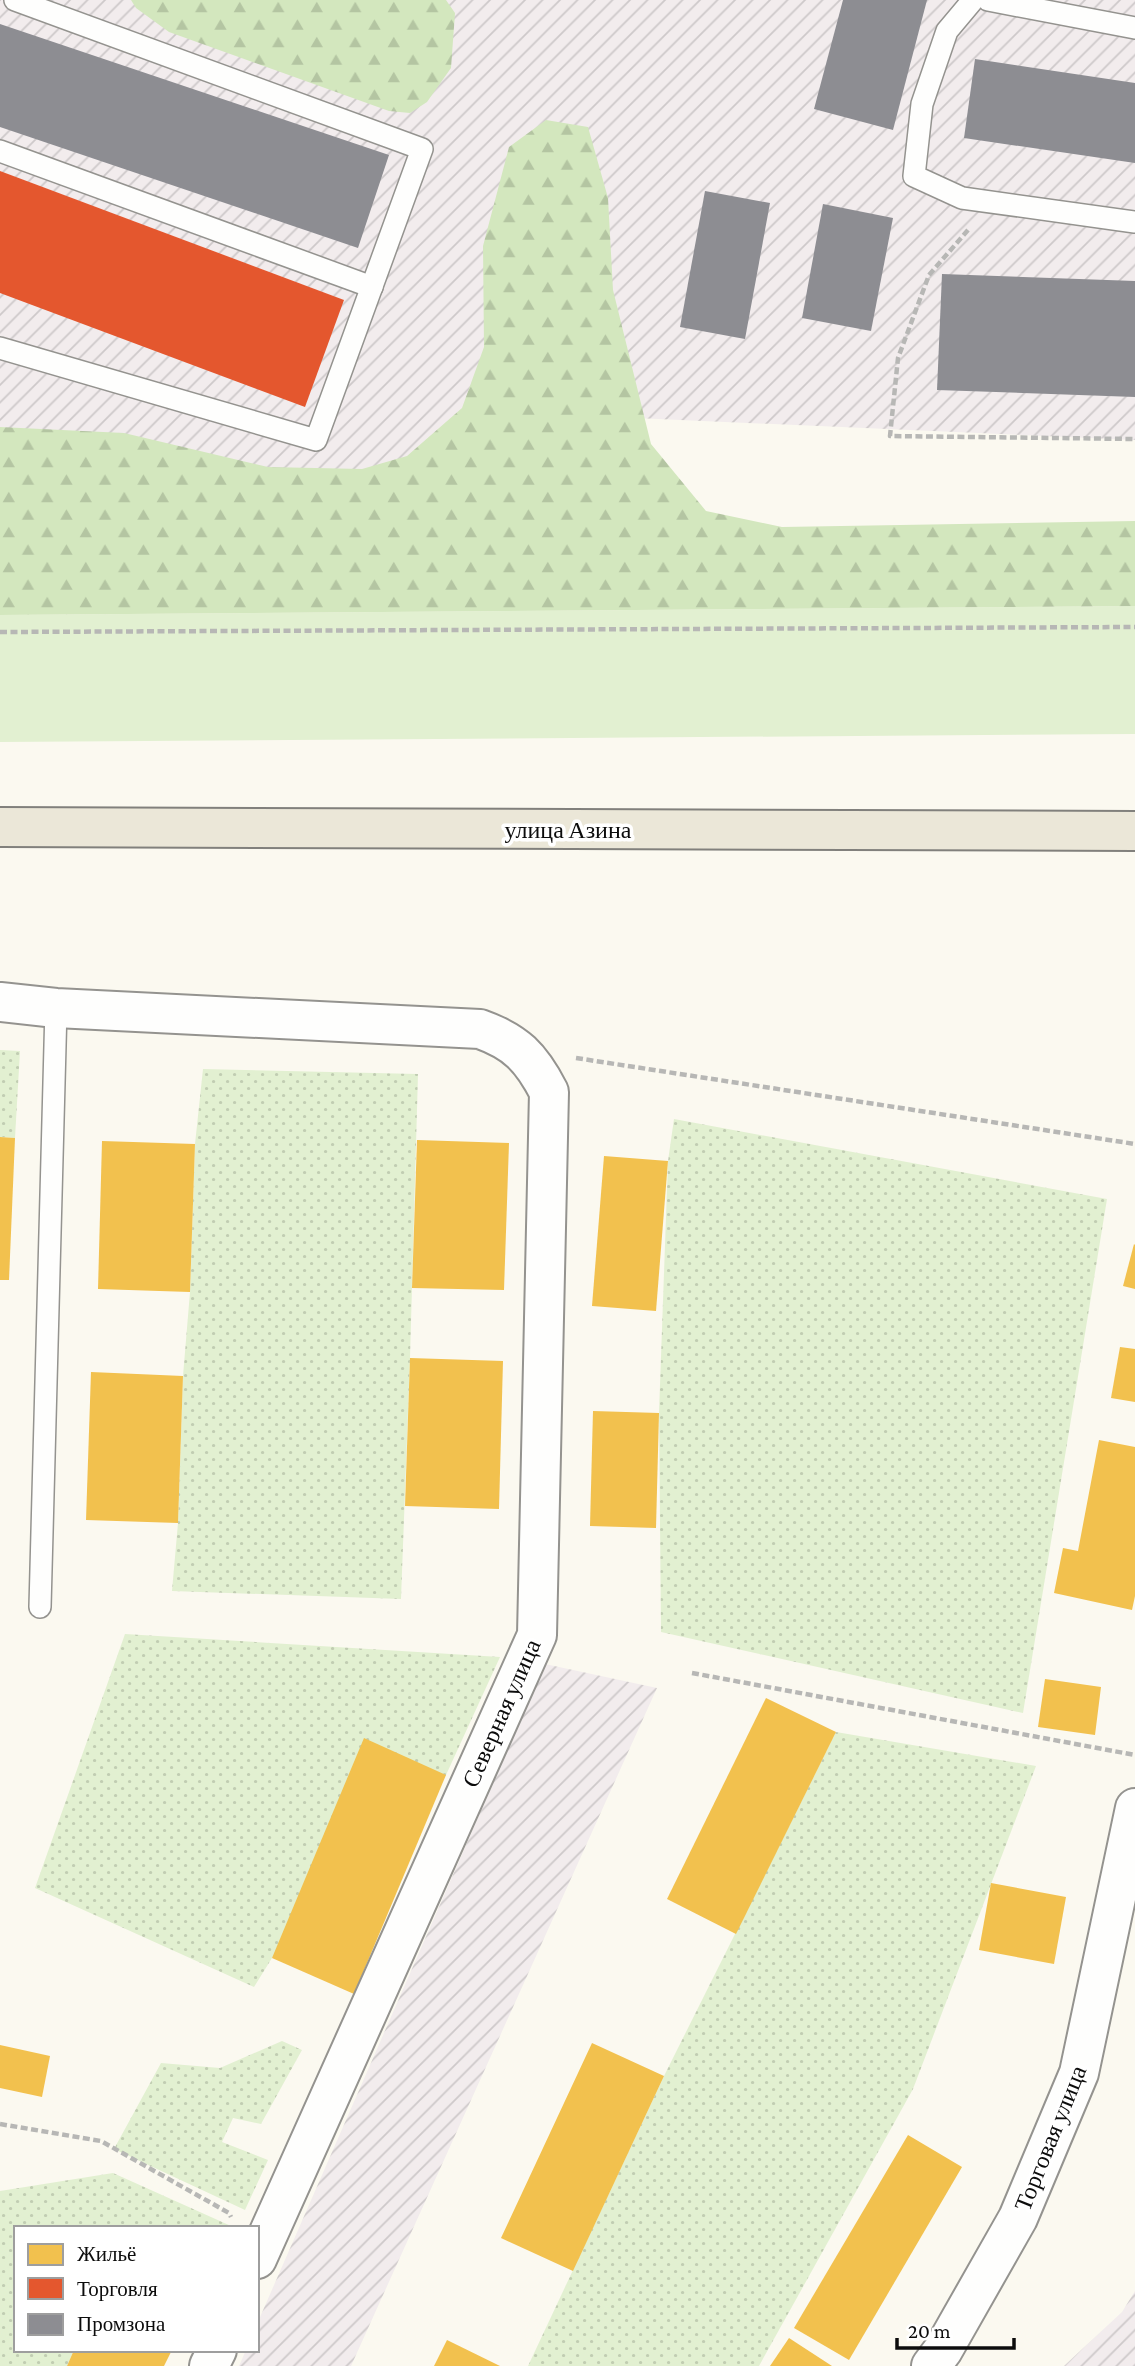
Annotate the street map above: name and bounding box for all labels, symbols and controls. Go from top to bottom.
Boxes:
street label: улица Азина [505,816,632,843]
street label: Северная улица [456,1635,546,1791]
street label: Торговая улица [1009,2061,1092,2215]
legend [14,2226,259,2352]
text: Жильё [77,2242,136,2266]
text: Торговля [77,2277,158,2301]
scale bar [897,2306,1014,2350]
text: Промзона [77,2312,166,2336]
text: 20 m [908,2319,951,2343]

